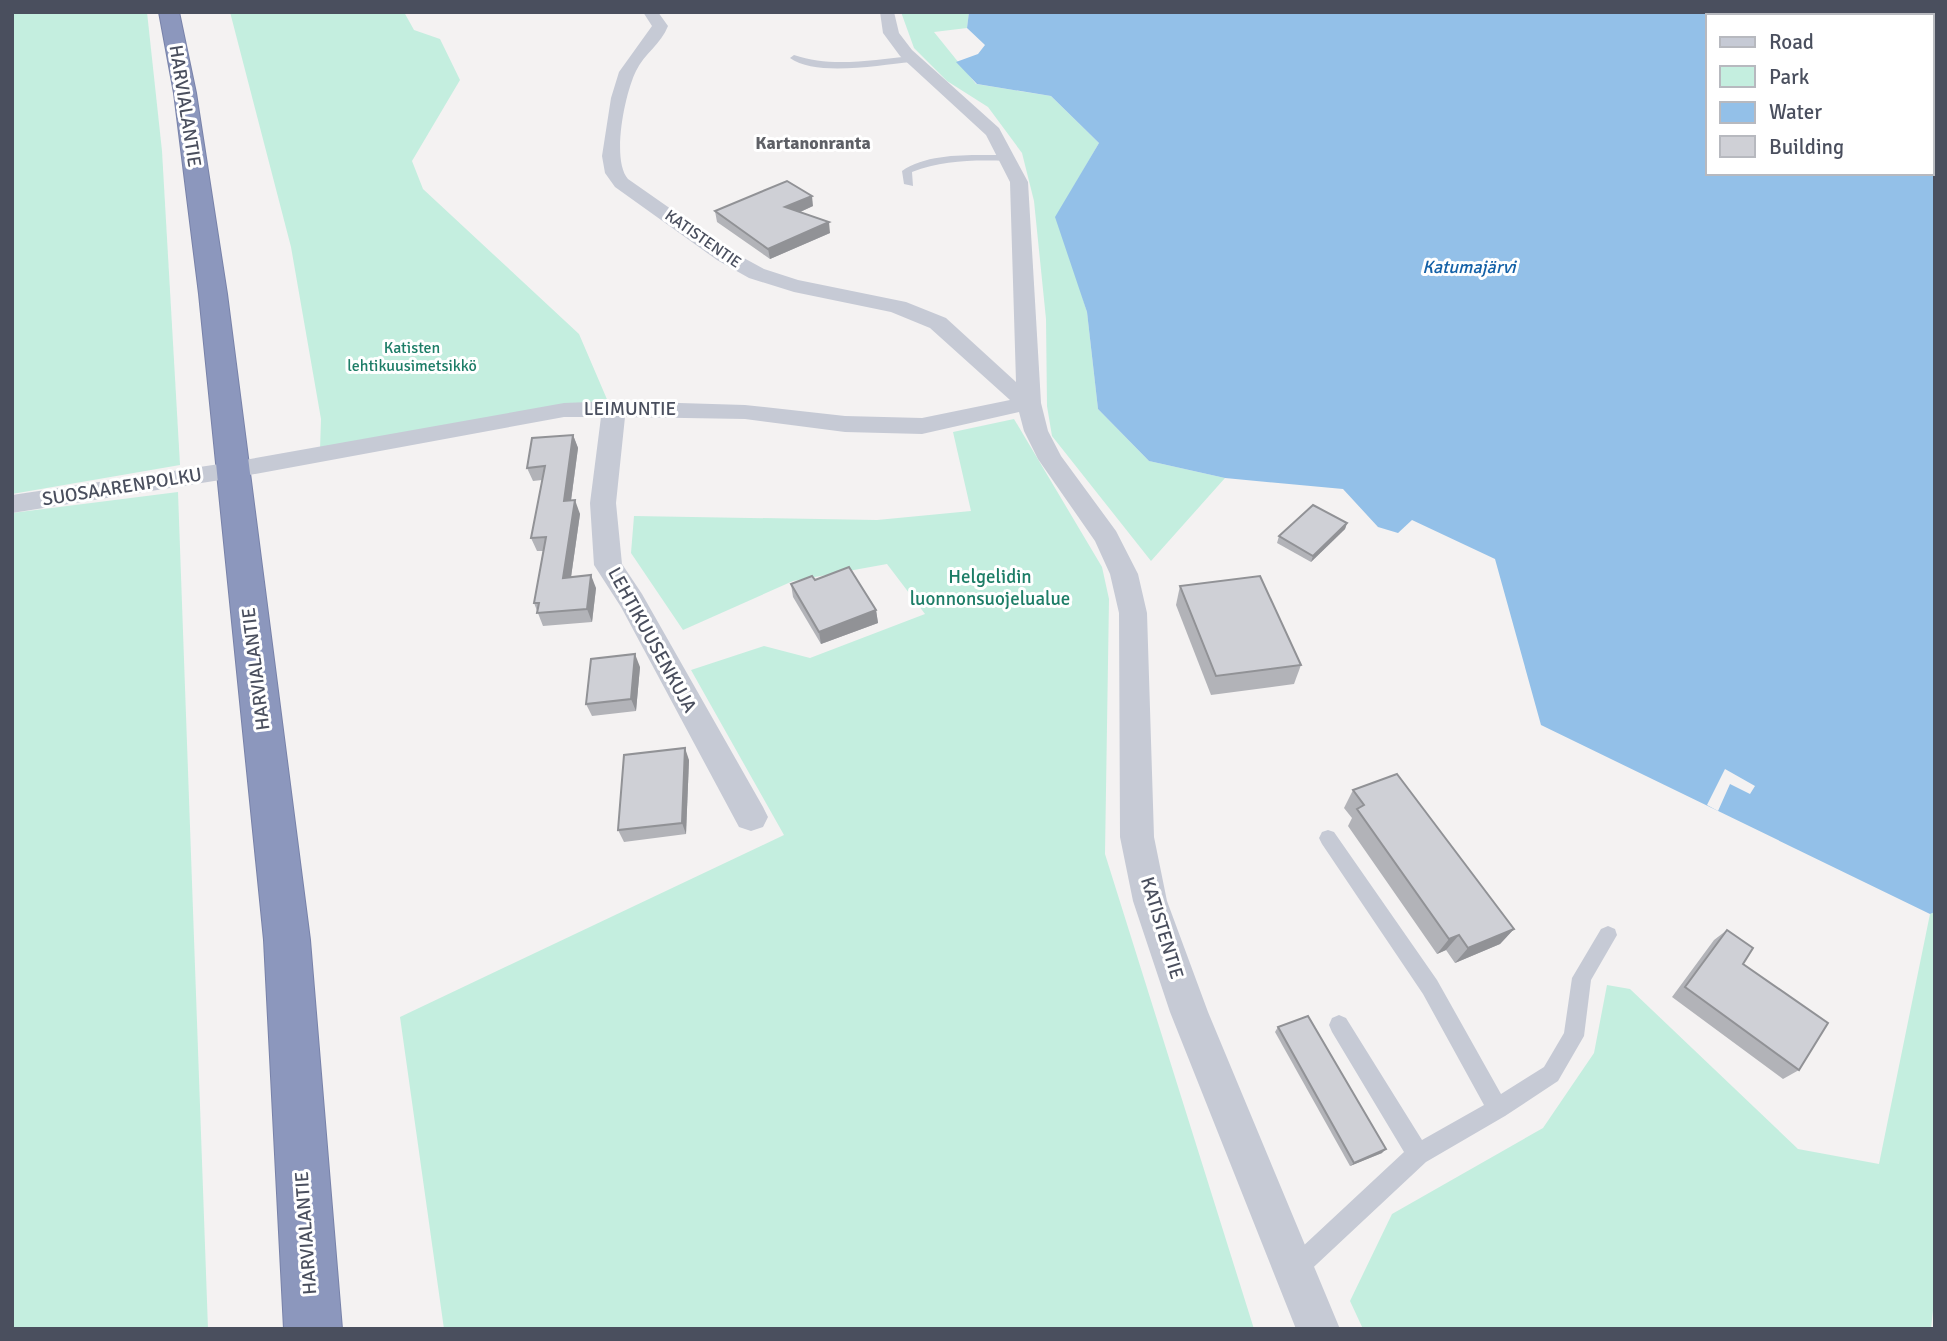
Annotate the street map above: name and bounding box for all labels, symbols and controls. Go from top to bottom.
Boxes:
legend [1706,14,1933,175]
text: Road [1769,29,1814,55]
street label: HARVIALANTIE [163,43,207,169]
text: Park [1769,64,1810,90]
text: Water [1769,99,1822,125]
district label: Kartanonranta [755,132,871,154]
text: Building [1769,134,1844,160]
street label: KATISTENTIE [661,205,745,273]
water label: Katumajärvi [1422,256,1518,278]
park label: Katisten lehtikuusimetsikkö [347,338,477,376]
street label: LEIMUNTIE [584,397,676,421]
street label: SUOSAARENPOLKU [40,463,204,511]
street label: LEHTIKUUSENKUJA [602,563,702,717]
park label: Helgelidin luonnonsuojelualue [910,565,1070,611]
street label: HARVIALANTIE [237,606,275,732]
street label: KATISTENTIE [1135,874,1189,982]
street label: HARVIALANTIE [290,1171,322,1295]

